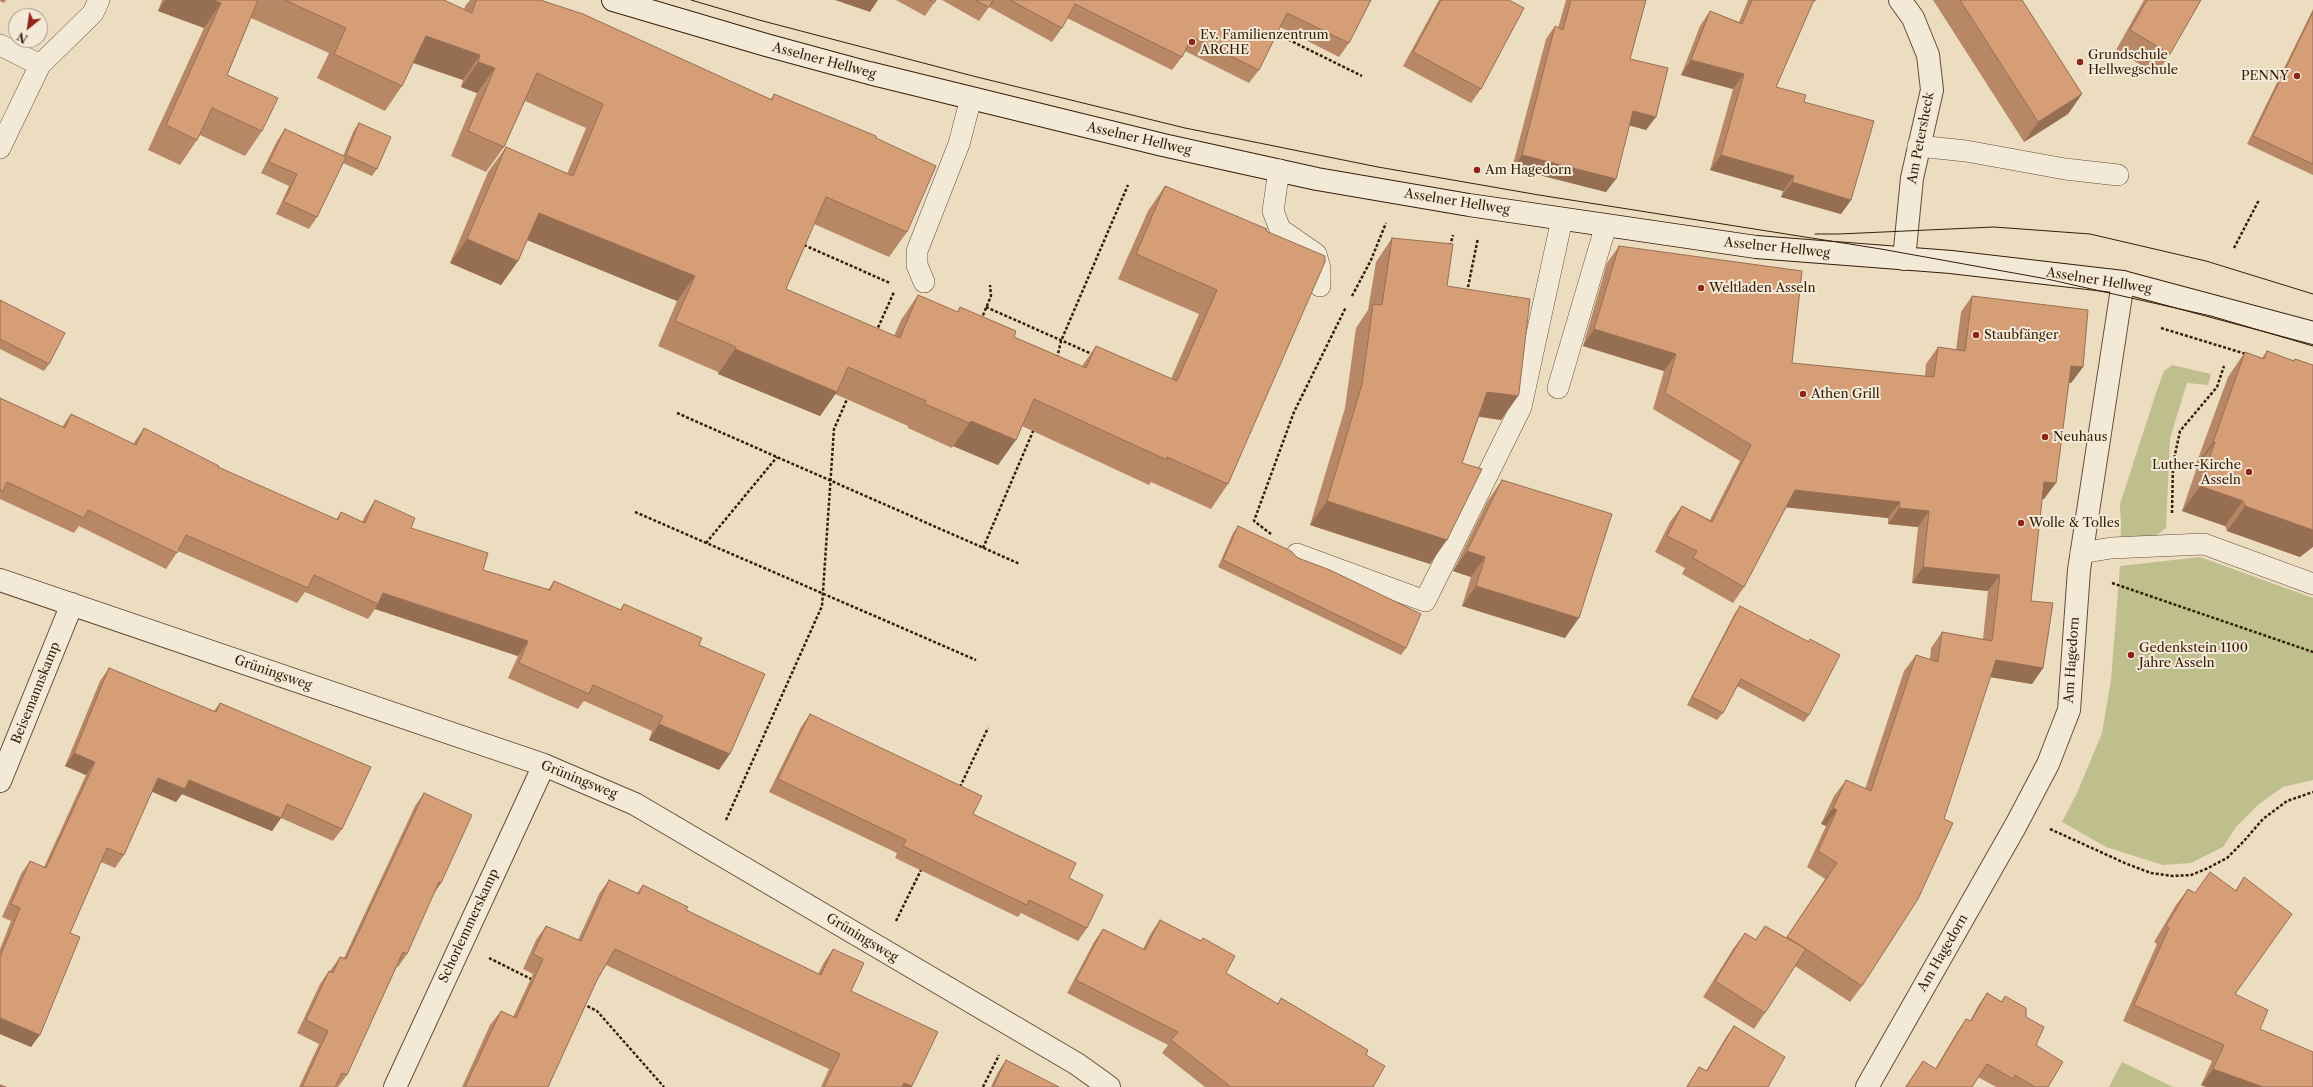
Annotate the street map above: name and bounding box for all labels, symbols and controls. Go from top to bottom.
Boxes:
north arrow [8,8,48,48]
place label: Ev. Familienzentrum ARCHE [1200,27,1329,58]
text: N [15,29,30,46]
marker: Ev. Familienzentrum ARCHE [1187,37,1197,47]
street label: Asselner Hellweg [770,40,878,82]
place label: Grundschule Hellwegschule [2088,47,2178,78]
marker: Grundschule Hellwegschule [2075,57,2085,67]
place label: PENNY [2241,68,2289,84]
marker: PENNY [2292,71,2302,81]
street label: Am Petersheck [1904,91,1938,185]
street label: Asselner Hellweg [1085,119,1193,159]
place label: Am Hagedorn [1485,162,1572,178]
marker: Am Hagedorn [1472,165,1482,175]
street label: Asselner Hellweg [1403,186,1511,218]
street label: Asselner Hellweg [1723,235,1831,261]
street label: Asselner Hellweg [2045,265,2153,297]
place label: Weltladen Asseln [1709,280,1816,296]
marker: Weltladen Asseln [1696,283,1706,293]
place label: Staubfänger [1984,327,2058,343]
marker: Staubfänger [1971,330,1981,340]
place label: Athen Grill [1811,386,1880,402]
marker: Athen Grill [1798,389,1808,399]
place label: Neuhaus [2053,429,2107,445]
marker: Neuhaus [2040,432,2050,442]
place label: Luther-Kirche Asseln [2152,457,2241,488]
marker: Luther-Kirche Asseln [2244,467,2254,477]
place label: Wolle & Tolles [2029,515,2120,531]
marker: Wolle & Tolles [2016,518,2026,528]
street label: Am Hagedorn [2061,616,2083,704]
street label: Beisemannskamp [8,640,64,746]
place label: Gedenkstein 1100 Jahre Asseln [2139,640,2248,671]
marker: Gedenkstein 1100 Jahre Asseln [2126,650,2136,660]
street label: Grüningsweg [232,652,314,694]
street label: Grüningsweg [539,758,619,802]
street label: Schorlemmerskamp [436,866,502,986]
street label: Grüningsweg [823,910,901,966]
street label: Am Hagedorn [1915,912,1971,994]

